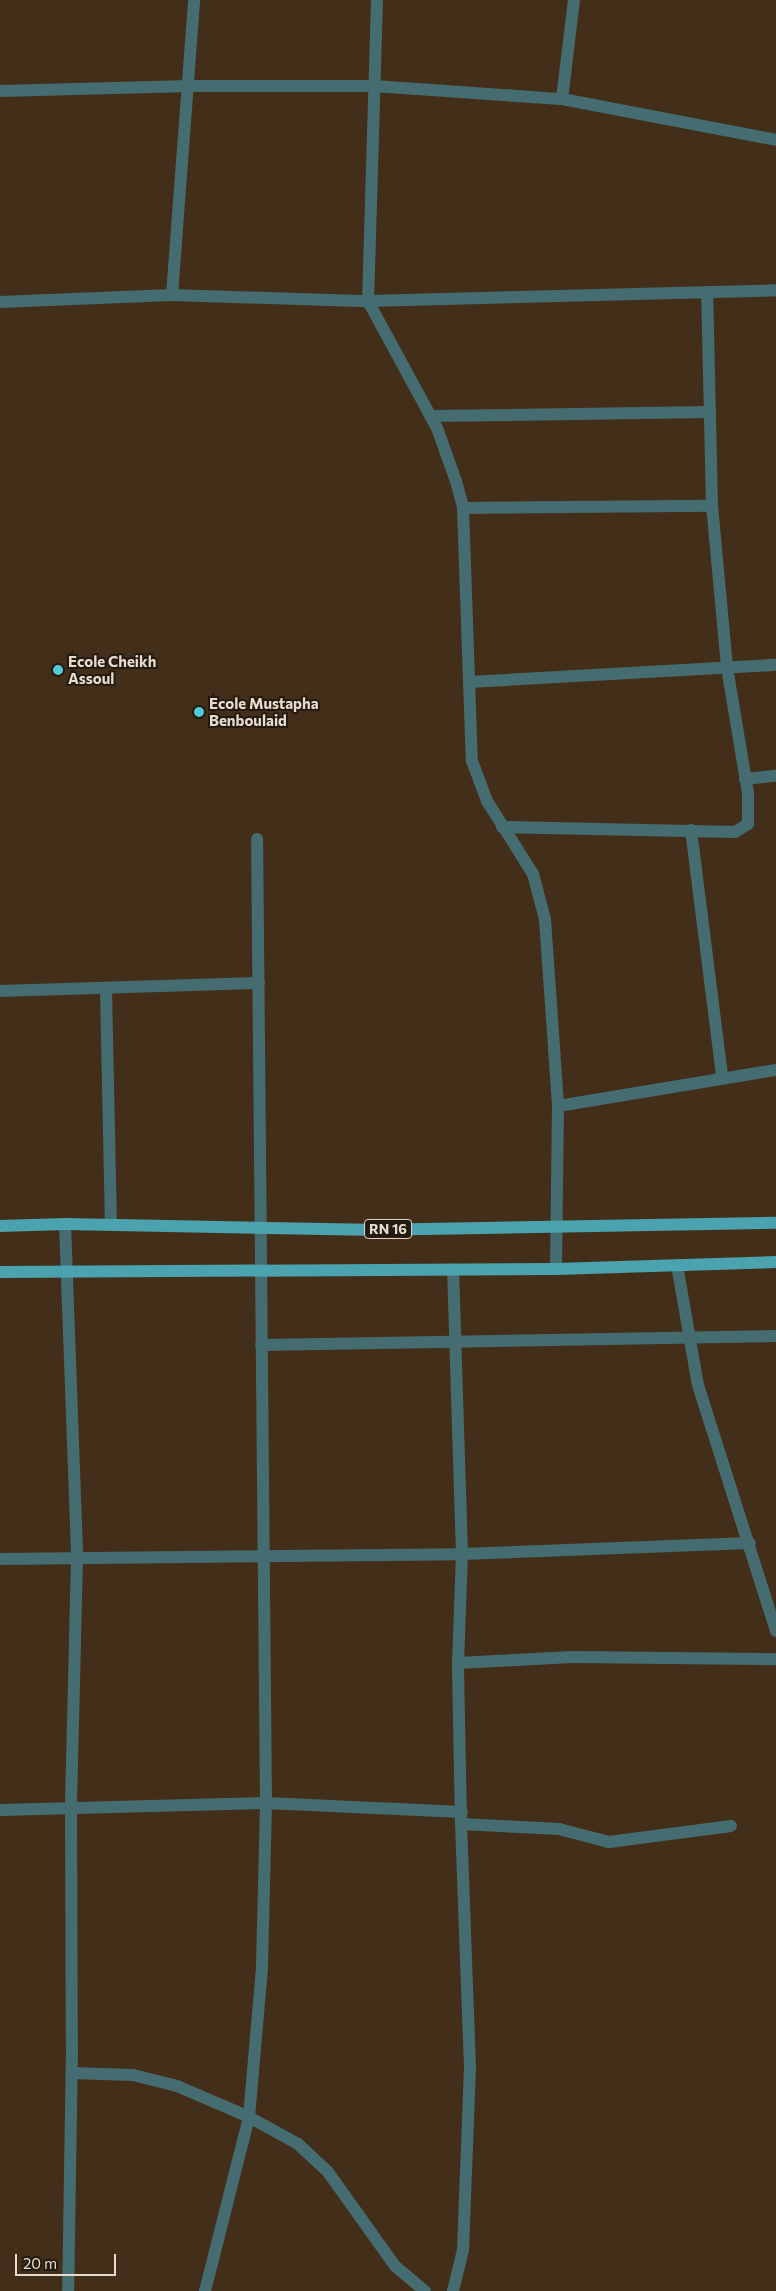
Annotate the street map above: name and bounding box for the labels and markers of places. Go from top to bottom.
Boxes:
place label: Ecole Cheikh Assoul [68,652,156,687]
marker: Ecole Cheikh Assoul [52,664,64,676]
place label: Ecole Mustapha Benboulaid [209,694,319,729]
marker: Ecole Mustapha Benboulaid [193,706,205,718]

